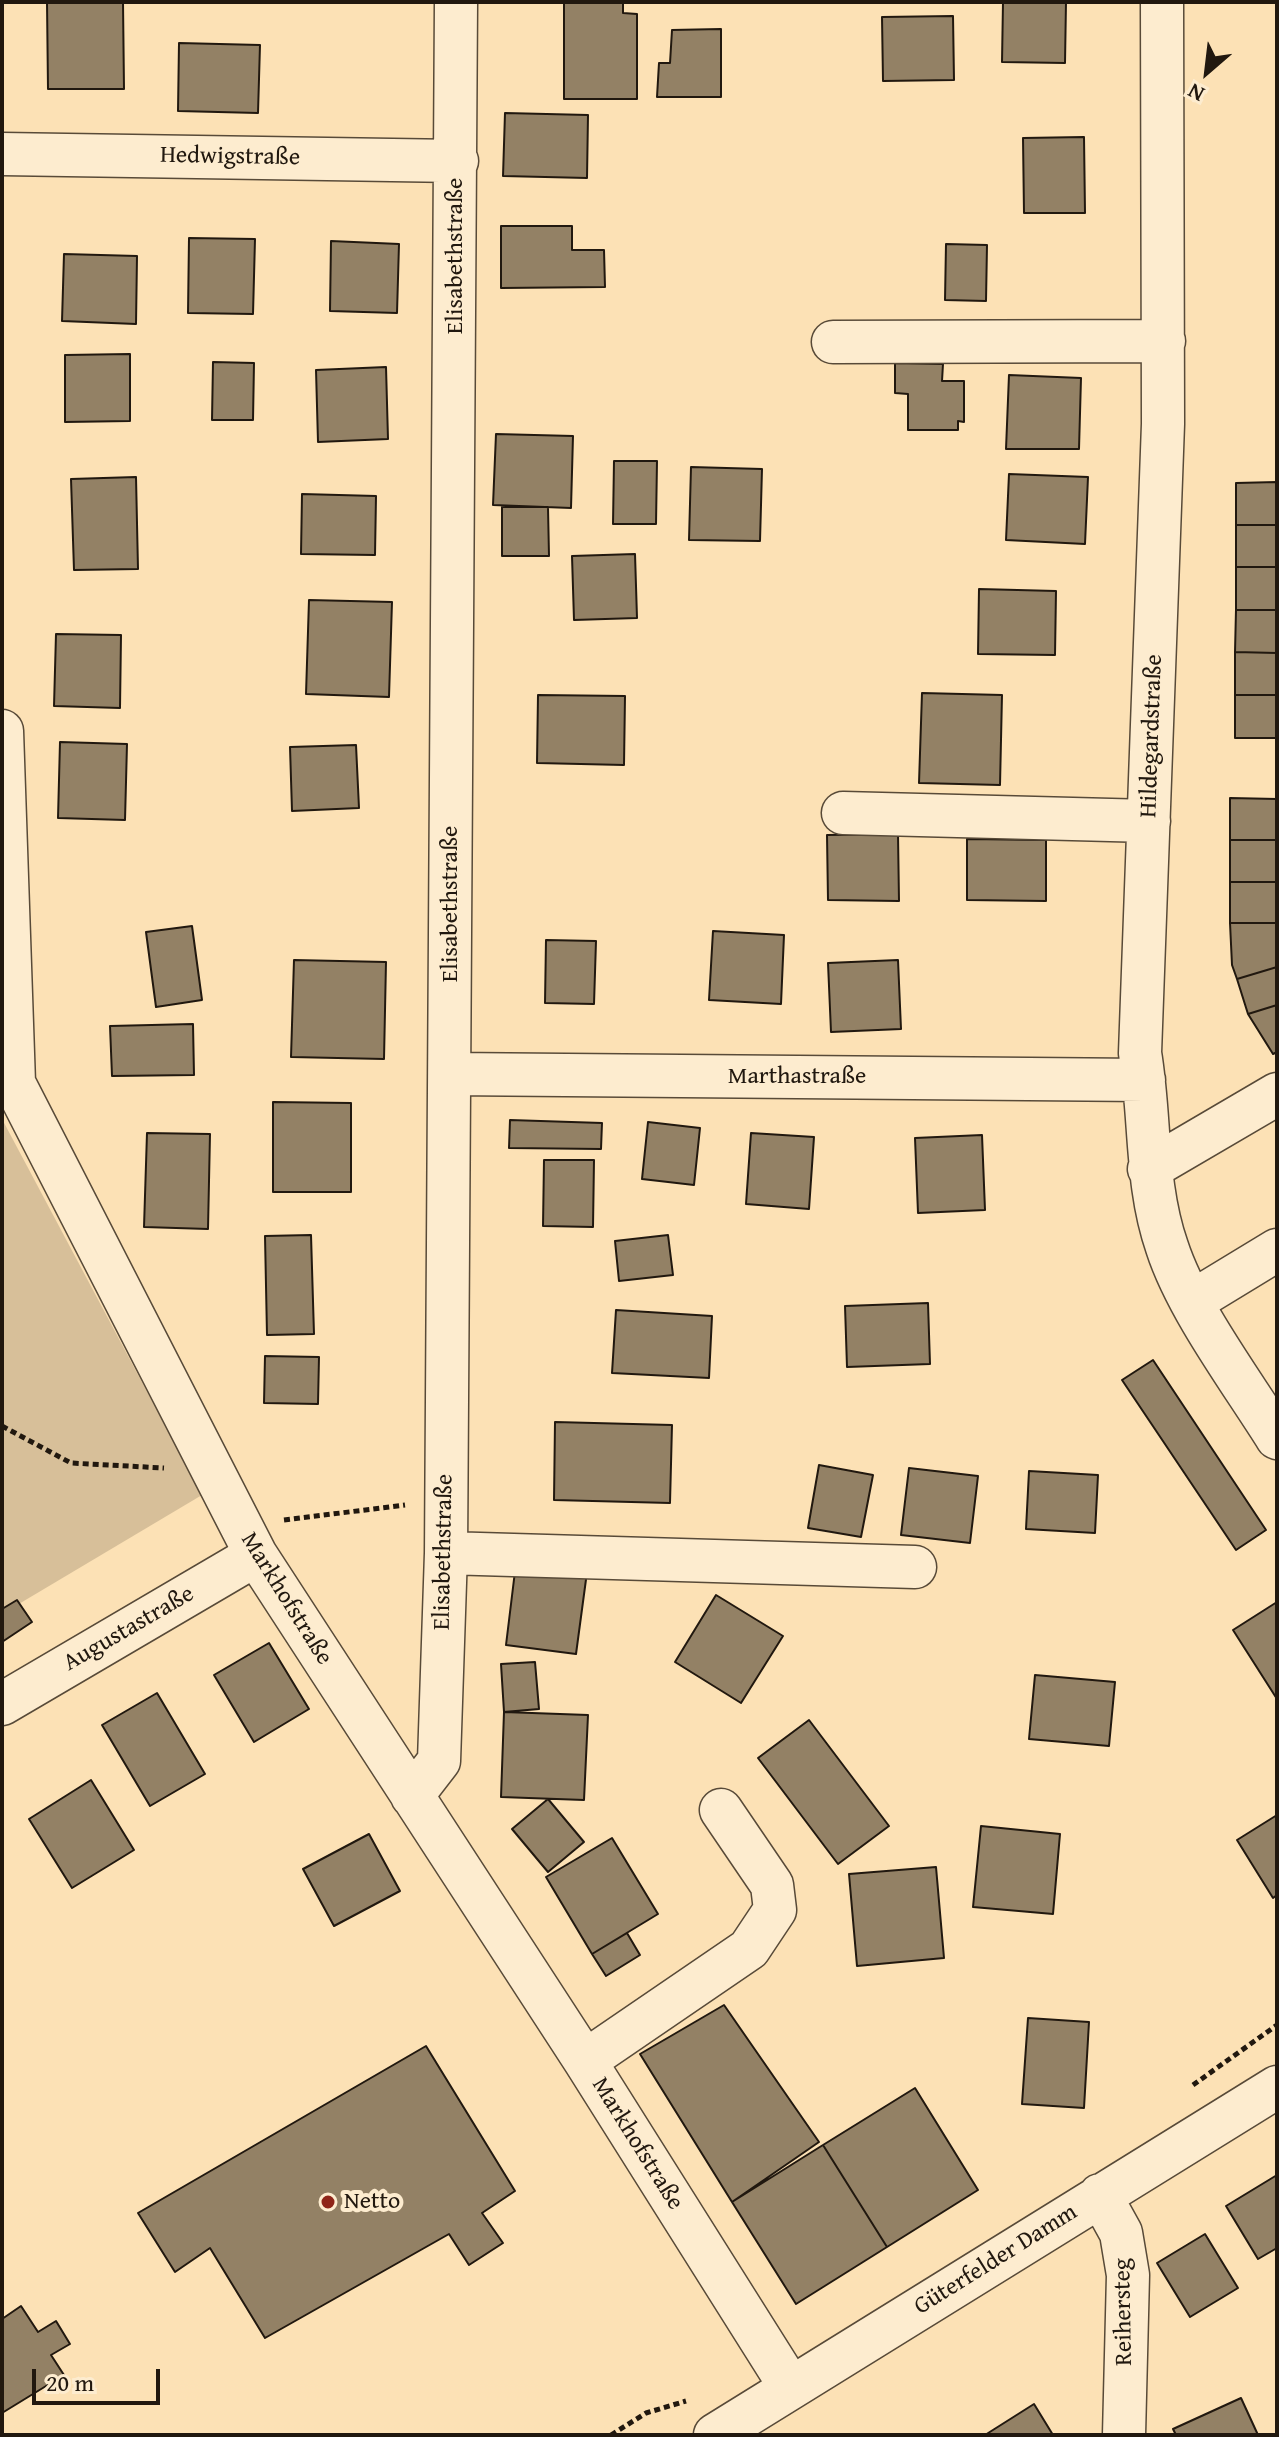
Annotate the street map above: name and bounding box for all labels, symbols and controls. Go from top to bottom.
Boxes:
north arrow [1167,32,1247,112]
text: N [1182,76,1210,111]
street label: Hedwigstraße [160,141,300,173]
street label: Elisabethstraße [442,178,470,334]
street label: Hildegardstraße [1135,654,1169,818]
street label: Elisabethstraße [437,826,465,982]
street label: Marthastraße [728,1063,866,1091]
street label: Elisabethstraße [428,1474,460,1630]
street label: Markhofstraße [234,1527,338,1671]
street label: Augustastraße [59,1580,199,1678]
street label: Markhofstraße [585,2072,689,2216]
place label: Netto [344,2188,400,2216]
marker: Netto [319,2193,337,2211]
street label: Güterfelder Damm [909,2198,1083,2322]
street label: Reihersteg [1109,2258,1139,2366]
scale bar [36,2353,164,2403]
text: 20 m [46,2365,94,2400]

